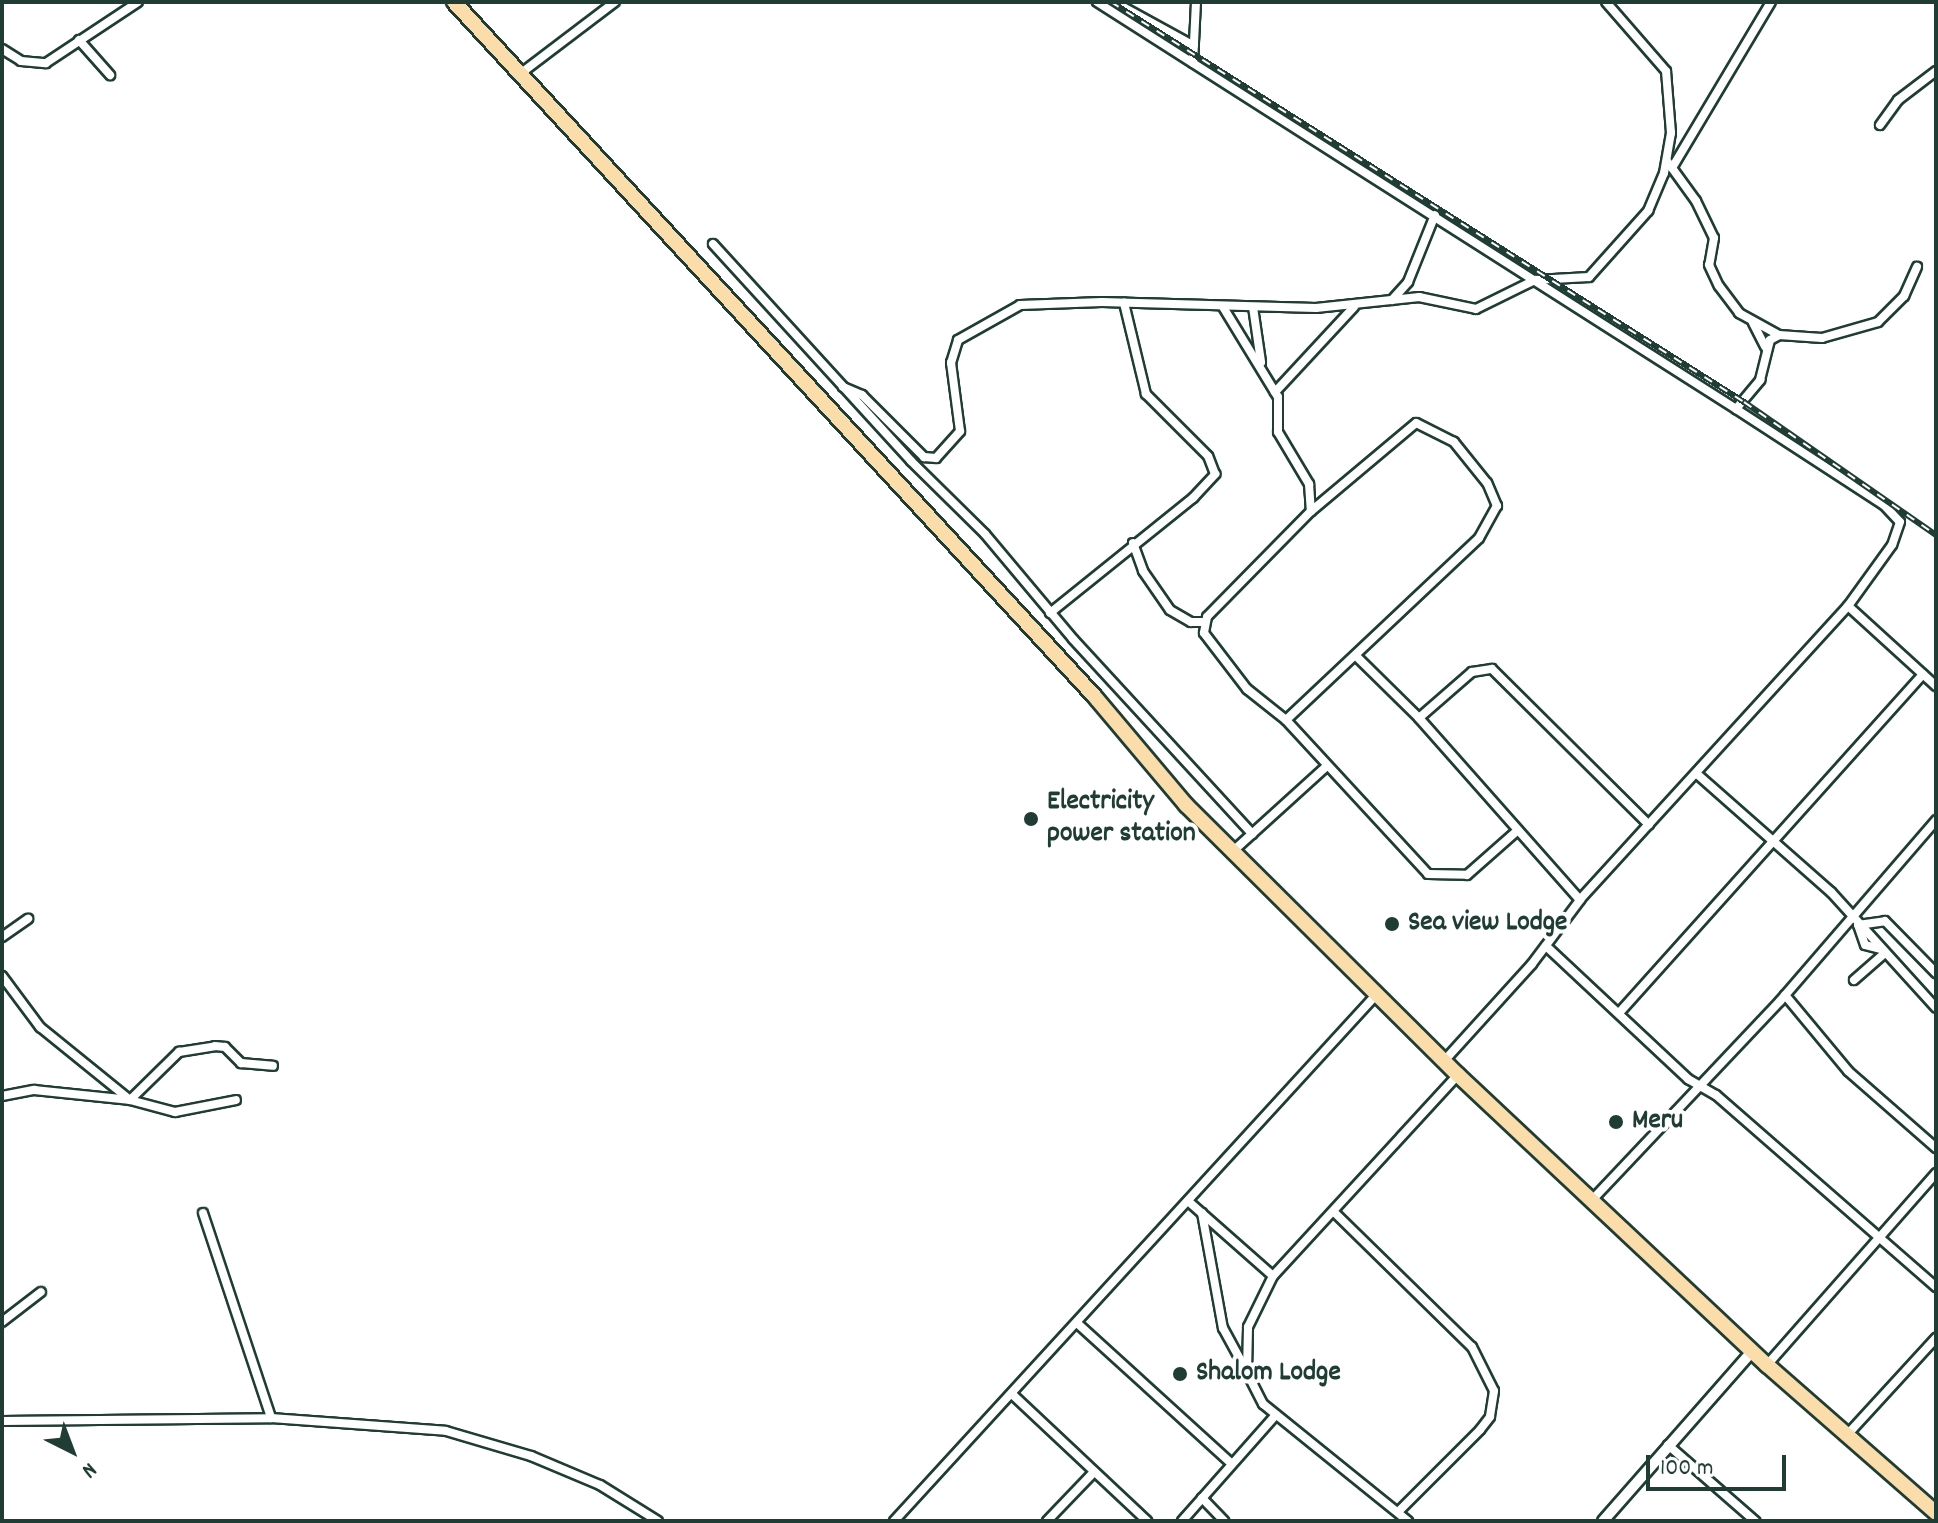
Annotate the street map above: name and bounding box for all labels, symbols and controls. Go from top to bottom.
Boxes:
place label: Electricity power station [1047,786,1196,852]
marker: Electricity power station [1022,810,1040,828]
place label: Sea view Lodge [1408,907,1567,941]
marker: Sea view Lodge [1383,915,1401,933]
place label: Meru [1632,1105,1683,1139]
marker: Meru [1607,1113,1625,1131]
place label: Shalom Lodge [1196,1357,1341,1391]
marker: Shalom Lodge [1171,1365,1189,1383]
north arrow [32,1411,112,1491]
scale bar [1650,1439,1790,1489]
text: 100 m [1660,1452,1713,1486]
text: N [74,1454,103,1484]

